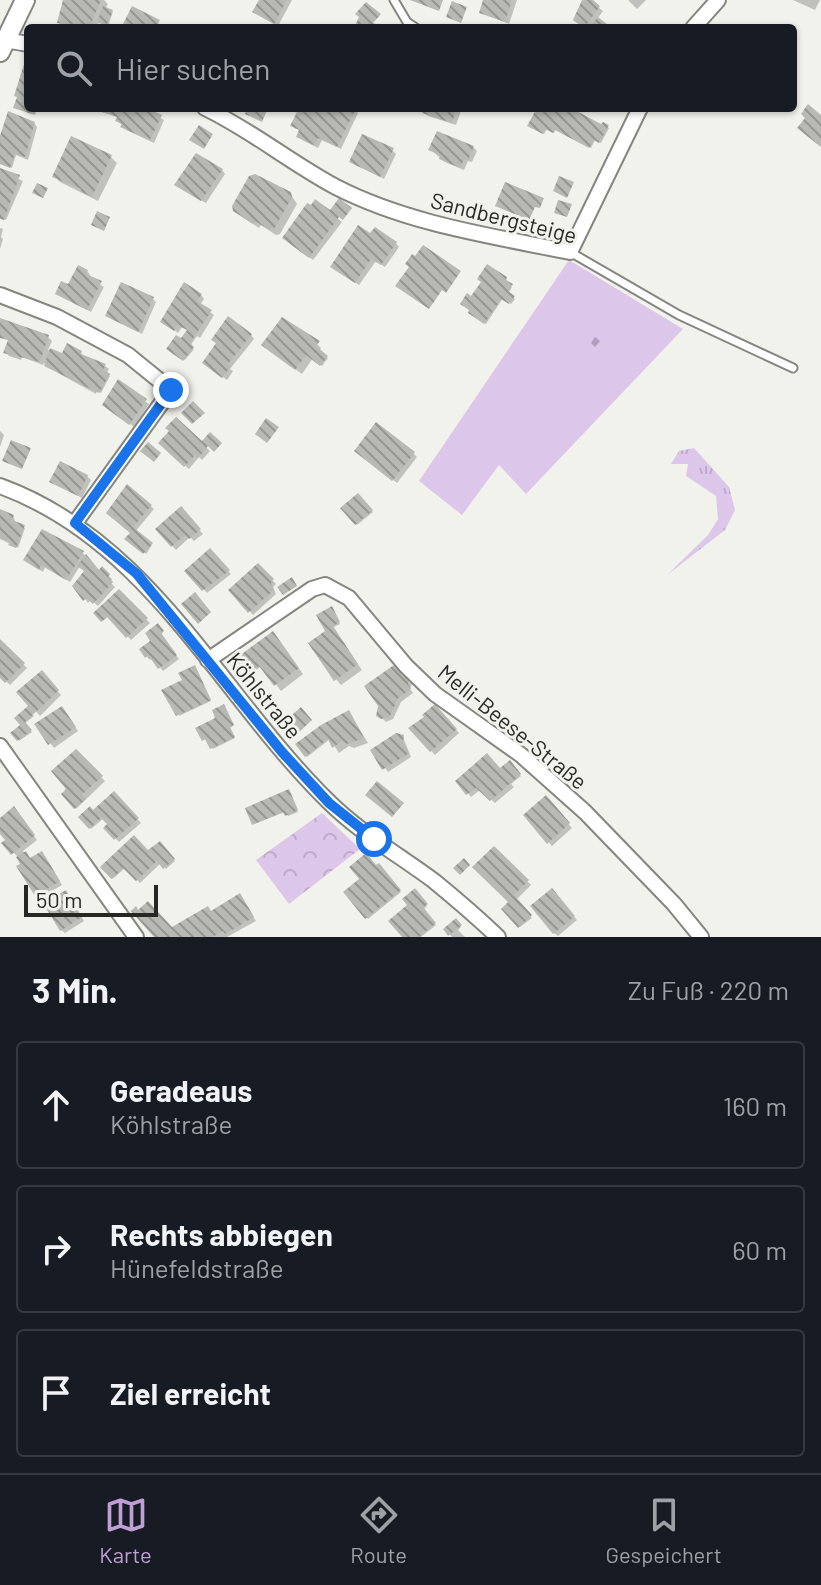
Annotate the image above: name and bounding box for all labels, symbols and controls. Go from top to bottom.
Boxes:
search box [24,24,797,112]
icon: search [52,46,96,90]
text: Hier suchen [116,50,270,86]
street label: Sandbergsteige [428,186,580,248]
route end [153,372,189,408]
street label: Köhlstraße [222,647,308,743]
street label: Melli-Beese-Straße [433,658,593,794]
route start [356,821,392,857]
scale bar [24,881,158,917]
text: 50 m [36,886,82,912]
text: 3 Min. [32,969,118,1010]
text: Zu Fuß · 220 m [628,974,789,1005]
text: Geradeaus [110,1072,252,1108]
icon: ahead [34,1083,78,1127]
text: 160 m [723,1090,787,1121]
text: Köhlstraße [110,1108,232,1139]
text: Rechts abbiegen [110,1216,333,1252]
icon: right [34,1227,78,1271]
text: 60 m [732,1234,787,1265]
text: Hünefeldstraße [110,1252,284,1283]
icon: arrive [34,1371,78,1415]
text: Ziel erreicht [110,1375,271,1411]
tab: Karte [99,1493,152,1567]
tab: Route [350,1493,407,1567]
tab: Gespeichert [606,1493,722,1567]

